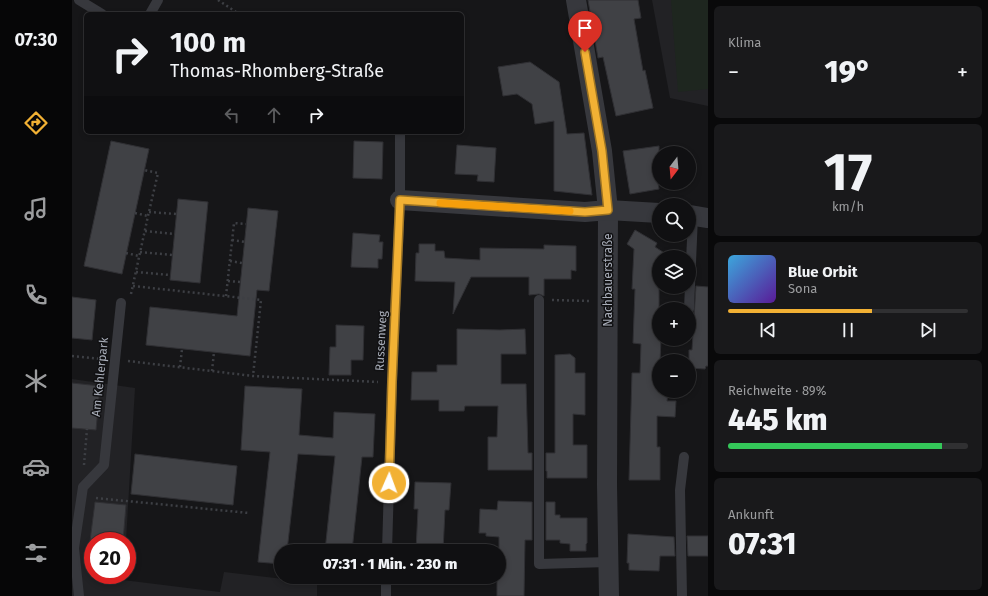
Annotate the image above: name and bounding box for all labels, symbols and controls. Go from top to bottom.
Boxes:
pin [568,11,602,52]
icon: arrive [574,17,596,39]
text: 100 m [170,26,246,59]
icon: right [104,28,156,80]
text: 07:30 [14,29,58,51]
text: Klima [728,35,761,50]
text: 19° [825,54,871,90]
text: − [728,59,739,86]
text: + [957,59,968,86]
text: Thomas-Rhomberg-Straße [170,60,384,82]
icon: left [221,104,243,126]
icon: ahead [263,104,285,126]
icon: right [305,104,327,126]
icon: directions [22,109,50,137]
text: 17 [824,141,872,204]
north arrow [652,146,696,190]
map controls [652,146,696,398]
icon: music [22,195,50,223]
button: search [652,198,696,242]
text: km/h [832,199,864,214]
street label: Nachbauerstraße [601,233,615,327]
button: layers [652,250,696,294]
text: Blue Orbit [788,263,857,281]
icon: phone [22,281,50,309]
text: Sona [788,281,817,296]
button: + [652,302,696,346]
street label: Russenweg [372,310,390,371]
icon: previous [757,319,779,341]
icon: pause [837,319,859,341]
icon: next [917,319,939,341]
street label: Am Kehlerpark [89,336,111,417]
button: − [652,354,696,398]
icon: climate [22,367,50,395]
text: Reichweite · 89% [728,383,826,398]
text: 445 km [728,402,828,438]
icon: car [22,453,50,481]
position arrow [368,462,410,504]
text: Ankunft [728,507,774,522]
text: 07:31 [728,526,797,562]
speed limit sign: 20 [84,532,136,584]
icon: filters [22,539,50,567]
text: 07:31 · 1 Min. · 230 m [323,555,457,573]

